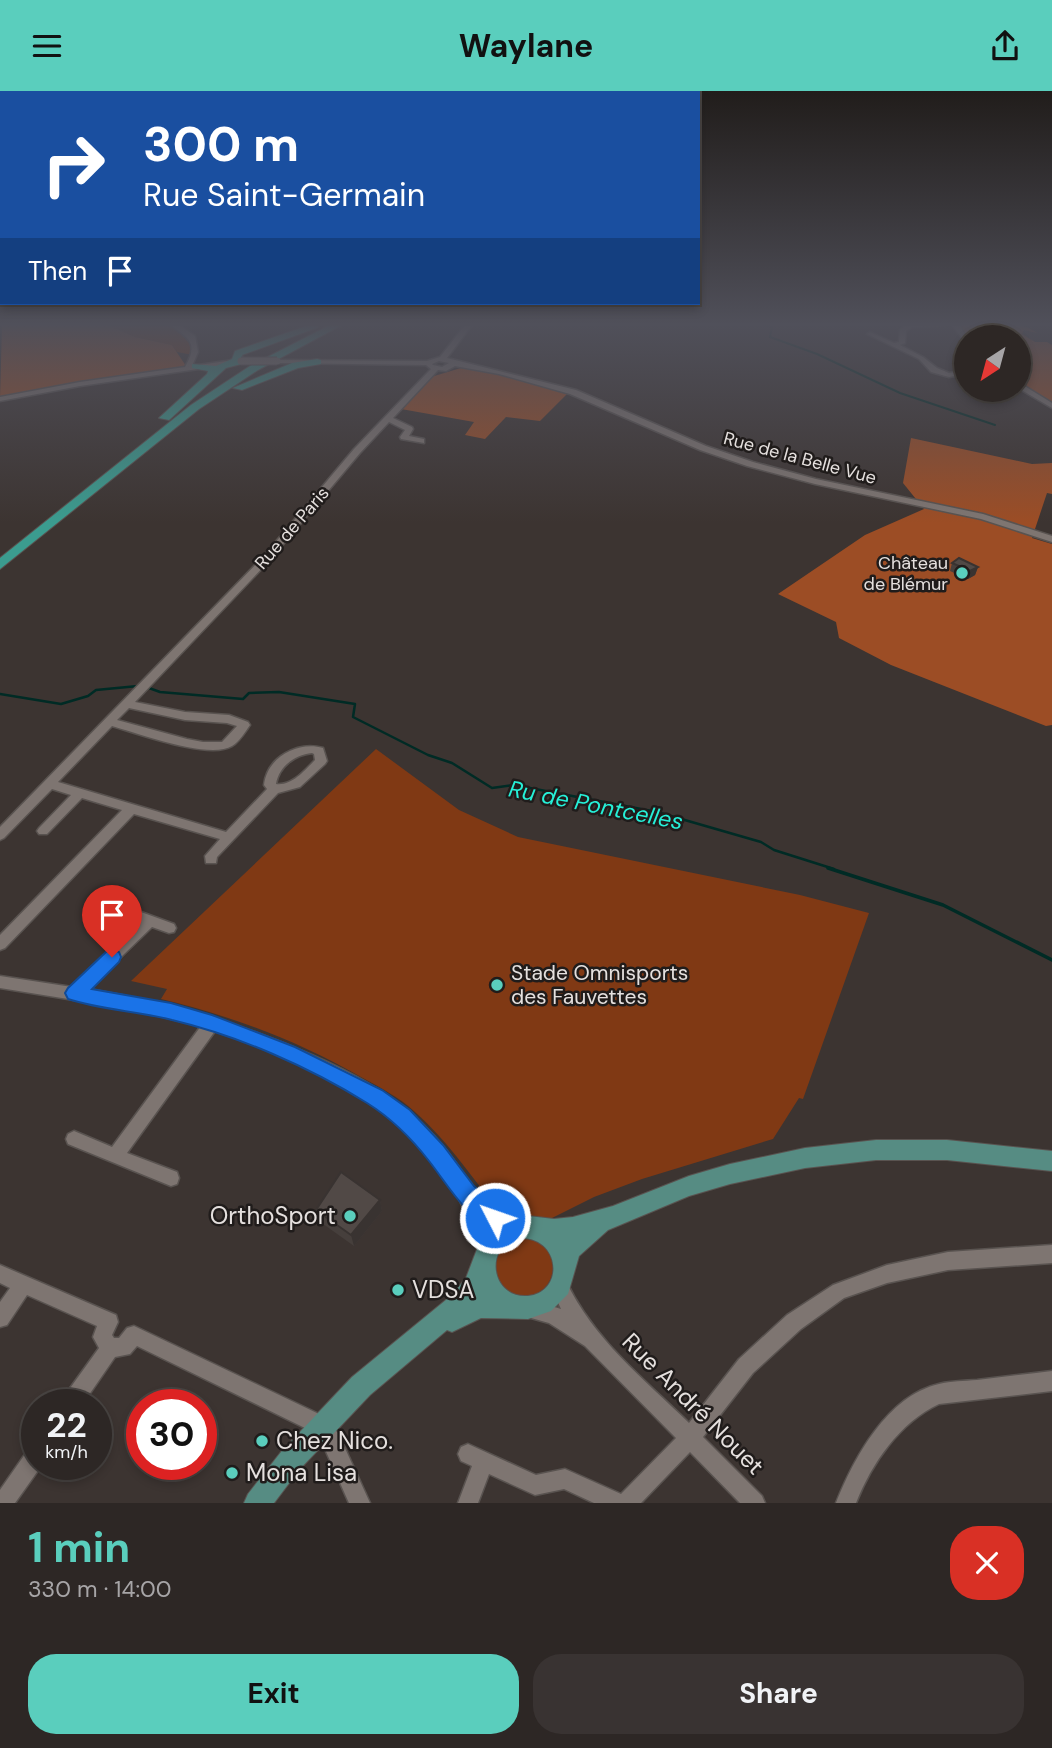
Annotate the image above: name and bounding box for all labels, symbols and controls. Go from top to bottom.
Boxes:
text: Waylane [459,25,593,67]
icon: menu [28,27,66,65]
icon: share [986,27,1024,65]
text: 300 m [143,112,299,176]
icon: right [28,119,119,210]
text: Rue Saint-Germain [143,174,425,216]
icon: arrive [101,252,139,290]
text: Then [28,254,87,288]
north arrow [954,325,1031,403]
map controls [954,325,1031,402]
street label: Rue de la Belle Vue [721,426,879,490]
street label: Rue de Paris [249,482,335,574]
place label: Château de Blémur [864,551,948,596]
marker: Château de Blémur [954,565,970,581]
water label: Ru de Pontcelles [506,773,686,837]
pin [82,885,142,957]
icon: arrive [93,896,131,934]
place label: Stade Omnisports des Fauvettes [511,959,688,1011]
marker: Stade Omnisports des Fauvettes [489,977,505,993]
position arrow [458,1181,532,1255]
place label: OrthoSport [210,1200,336,1231]
marker: OrthoSport [342,1208,358,1224]
place label: VDSA [412,1274,474,1305]
marker: VDSA [390,1282,406,1298]
street label: Rue André Nouet [616,1326,771,1481]
speed limit sign: 30 [126,1389,217,1480]
text: 22 [46,1402,87,1448]
place label: Chez Nico. [276,1425,393,1456]
marker: Chez Nico. [254,1433,270,1449]
text: km/h [45,1440,88,1464]
place label: Mona Lisa [246,1457,357,1488]
marker: Mona Lisa [224,1465,240,1481]
text: 1 min [28,1520,130,1575]
button: close [950,1526,1024,1600]
text: 330 m · 14:00 [28,1574,172,1604]
button: Exit [28,1654,519,1734]
button: Share [533,1654,1024,1734]

